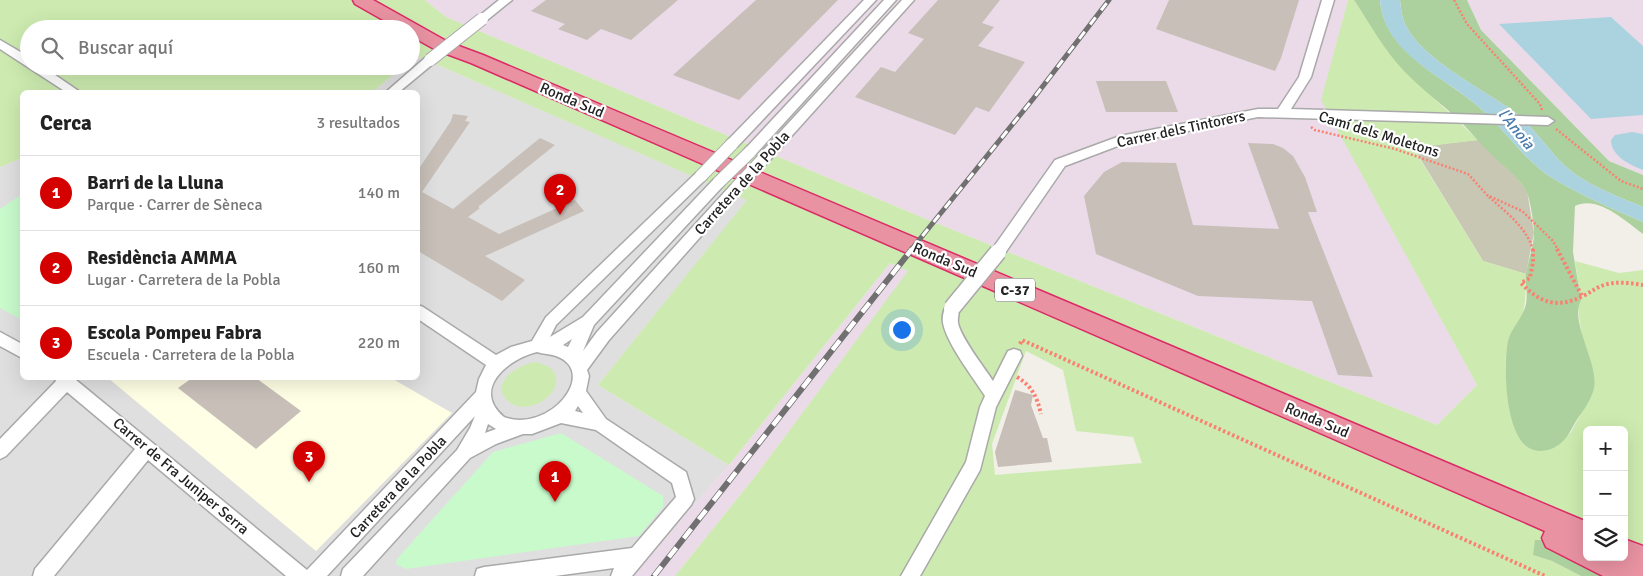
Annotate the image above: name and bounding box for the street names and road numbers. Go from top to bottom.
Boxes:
street label: Ronda Sud [537,78,607,122]
street label: Carrer dels Tintorers [1115,107,1247,151]
street label: Camí dels Moletons [1317,107,1442,161]
street label: Carretera de la Pobla [691,127,793,239]
street label: Ronda Sud [910,238,980,282]
road number: C-37 [995,278,1035,302]
street label: Ronda Sud [1282,398,1352,442]
street label: Carrer de Fra Juniper Serra [109,414,253,538]
street label: Carretera de la Pobla [346,432,450,542]

